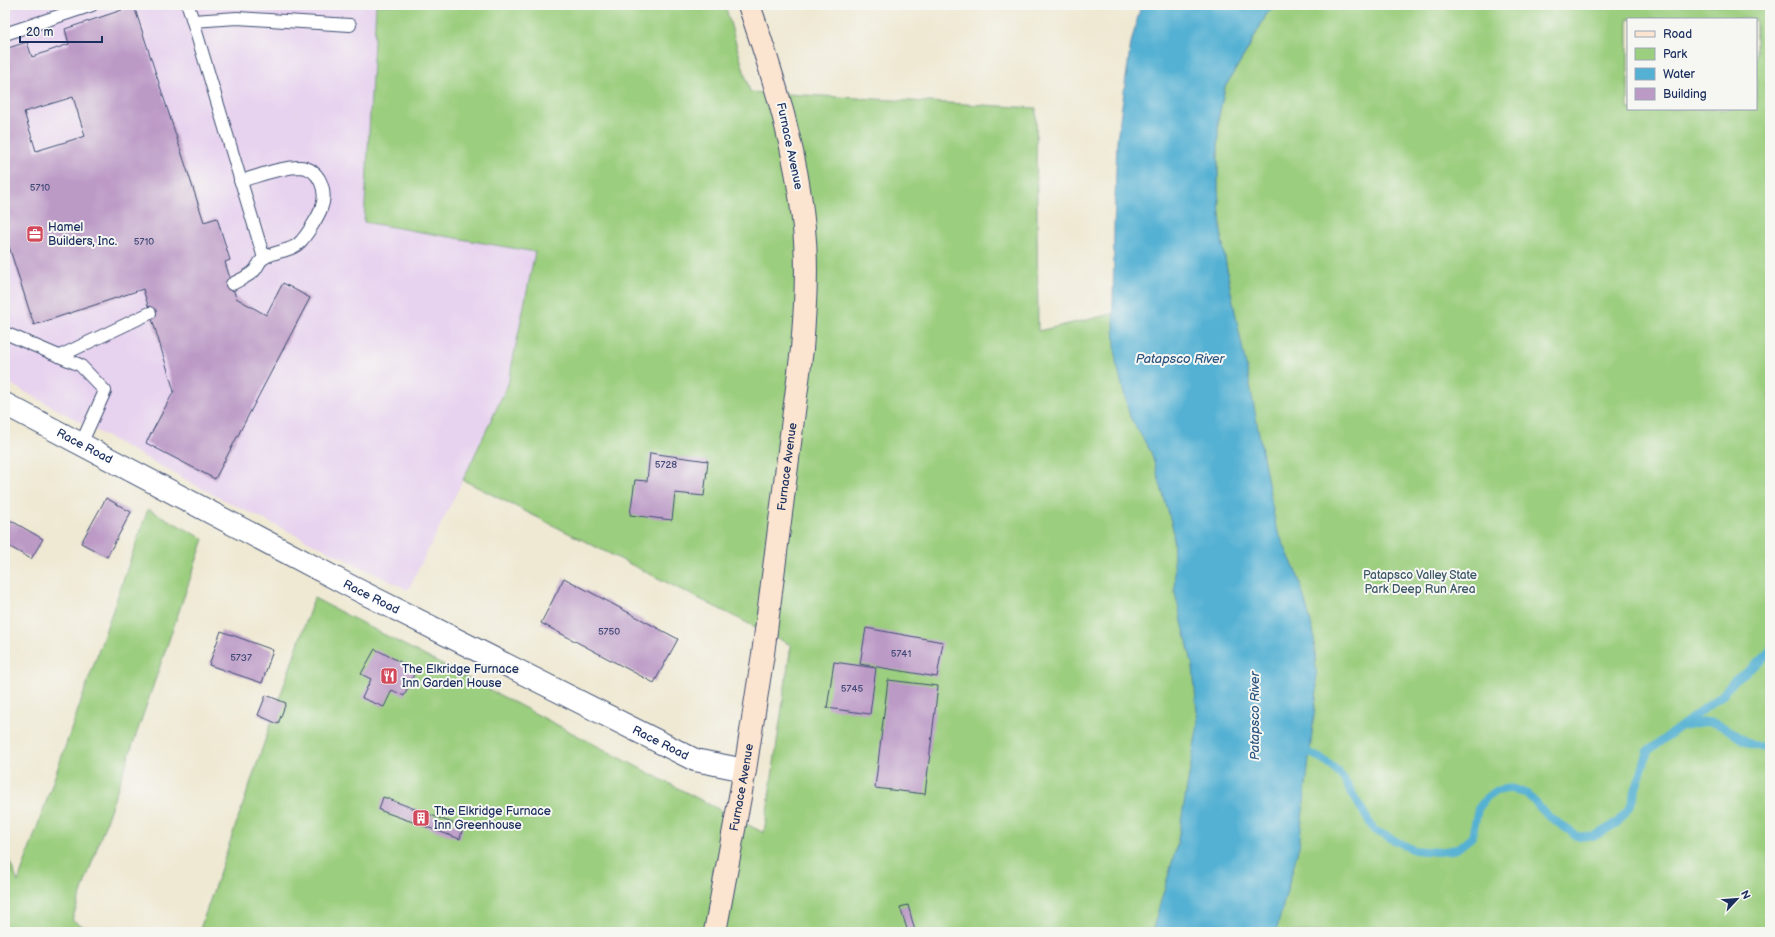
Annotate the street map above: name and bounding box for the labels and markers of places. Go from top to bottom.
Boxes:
place label: Hamel Builders, Inc. [48,220,117,249]
office icon: Hamel Builders, Inc. [25,224,45,244]
place label: The Elkridge Furnace Inn Garden House [402,662,519,691]
restaurant icon: The Elkridge Furnace Inn Garden House [379,666,399,686]
place label: The Elkridge Furnace Inn Greenhouse [434,804,551,833]
building icon: The Elkridge Furnace Inn Greenhouse [411,808,431,828]

